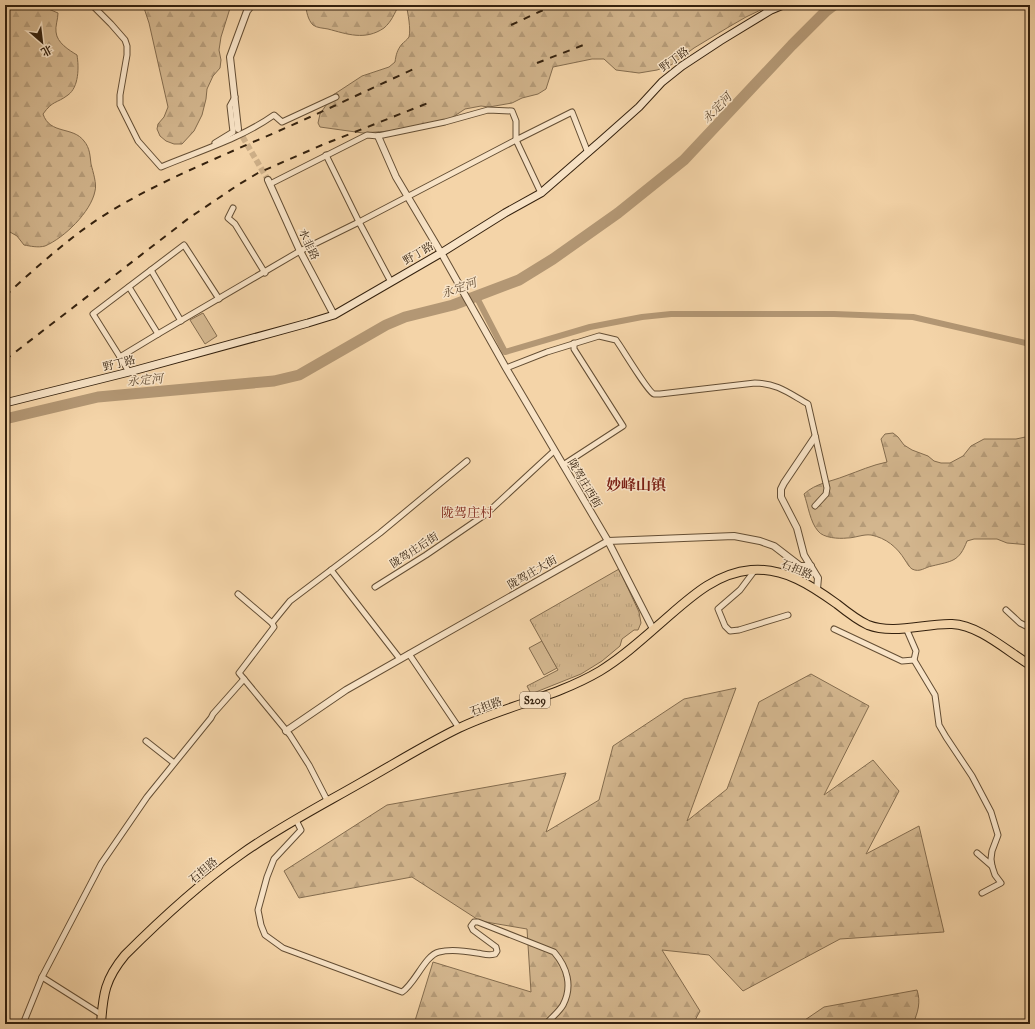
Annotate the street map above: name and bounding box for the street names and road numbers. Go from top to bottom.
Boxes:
street label: 野丁路 [657,44,691,74]
street label: 水韭路 [296,227,321,262]
street label: 野丁路 [401,240,436,267]
street label: 野丁路 [102,353,137,374]
street label: 陇驾庄西街 [565,456,604,510]
street label: 陇驾庄后街 [388,530,441,571]
street label: 陇驾庄大街 [505,553,559,592]
street label: 石担路 [779,557,815,582]
road number: S209 [520,692,550,708]
street label: 石担路 [468,695,504,718]
street label: 石担路 [187,855,220,886]

